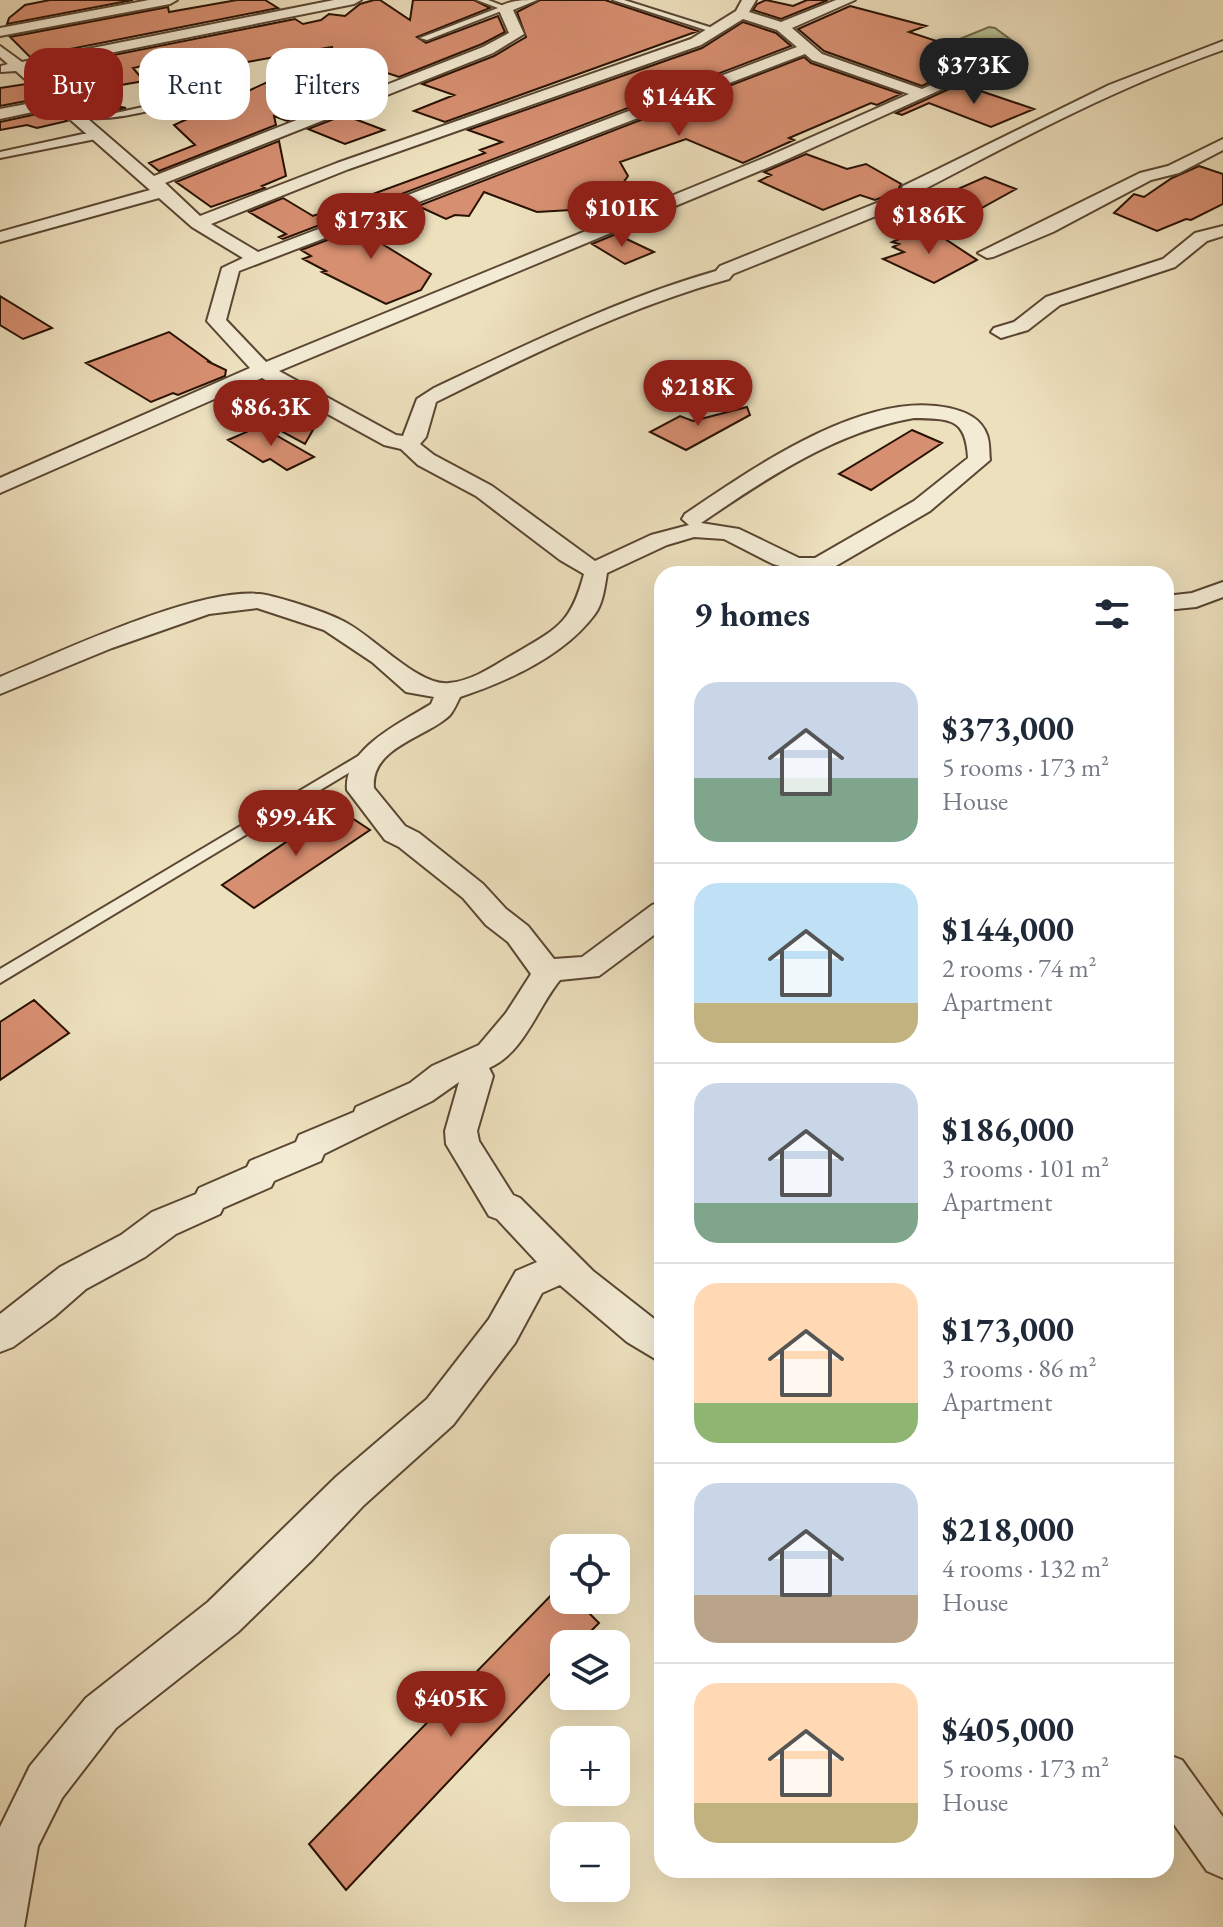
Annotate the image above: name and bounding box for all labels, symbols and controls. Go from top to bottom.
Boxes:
pin: $373K [918,38,1030,106]
text: $373K [937,47,1011,81]
chip: Buy [24,48,123,120]
chip: Rent [139,48,250,120]
chip: Filters [266,48,388,120]
pin: $144K [623,70,735,138]
text: $144K [642,79,716,113]
pin: $101K [566,181,678,249]
pin: $186K [873,188,985,256]
text: $101K [585,190,659,224]
pin: $173K [315,193,427,261]
text: $186K [892,197,966,231]
text: $173K [334,202,408,236]
pin: $218K [642,360,754,428]
text: $218K [661,369,735,403]
pin: $86.3K [206,380,336,448]
text: $86.3K [231,389,311,423]
text: 9 homes [694,592,810,636]
icon: filters [1090,592,1134,636]
text: $373,000 [942,706,1074,750]
icon: home [758,714,854,810]
text: 5 rooms · 173 m² [942,750,1109,784]
text: House [942,784,1008,818]
pin: $99.4K [231,790,361,858]
text: $99.4K [256,799,336,833]
text: $144,000 [942,907,1074,951]
icon: home [758,915,854,1011]
text: 2 rooms · 74 m² [942,951,1097,985]
text: Apartment [942,985,1052,1019]
text: $186,000 [942,1107,1074,1151]
icon: home [758,1115,854,1211]
text: 3 rooms · 101 m² [942,1151,1109,1185]
text: Apartment [942,1185,1052,1219]
text: $173,000 [942,1307,1074,1351]
icon: home [758,1315,854,1411]
text: 3 rooms · 86 m² [942,1351,1097,1385]
text: Apartment [942,1385,1052,1419]
text: $218,000 [942,1507,1074,1551]
icon: home [758,1515,854,1611]
map controls [550,1534,630,1902]
button: locate [550,1534,630,1614]
text: 4 rooms · 132 m² [942,1551,1109,1585]
text: House [942,1585,1008,1619]
button: layers [550,1630,630,1710]
pin: $405K [395,1671,507,1739]
text: $405K [414,1680,488,1714]
text: $405,000 [942,1707,1074,1751]
icon: home [758,1715,854,1811]
button: + [550,1726,630,1806]
text: 5 rooms · 173 m² [942,1751,1109,1785]
text: House [942,1785,1008,1819]
button: − [550,1822,630,1902]

